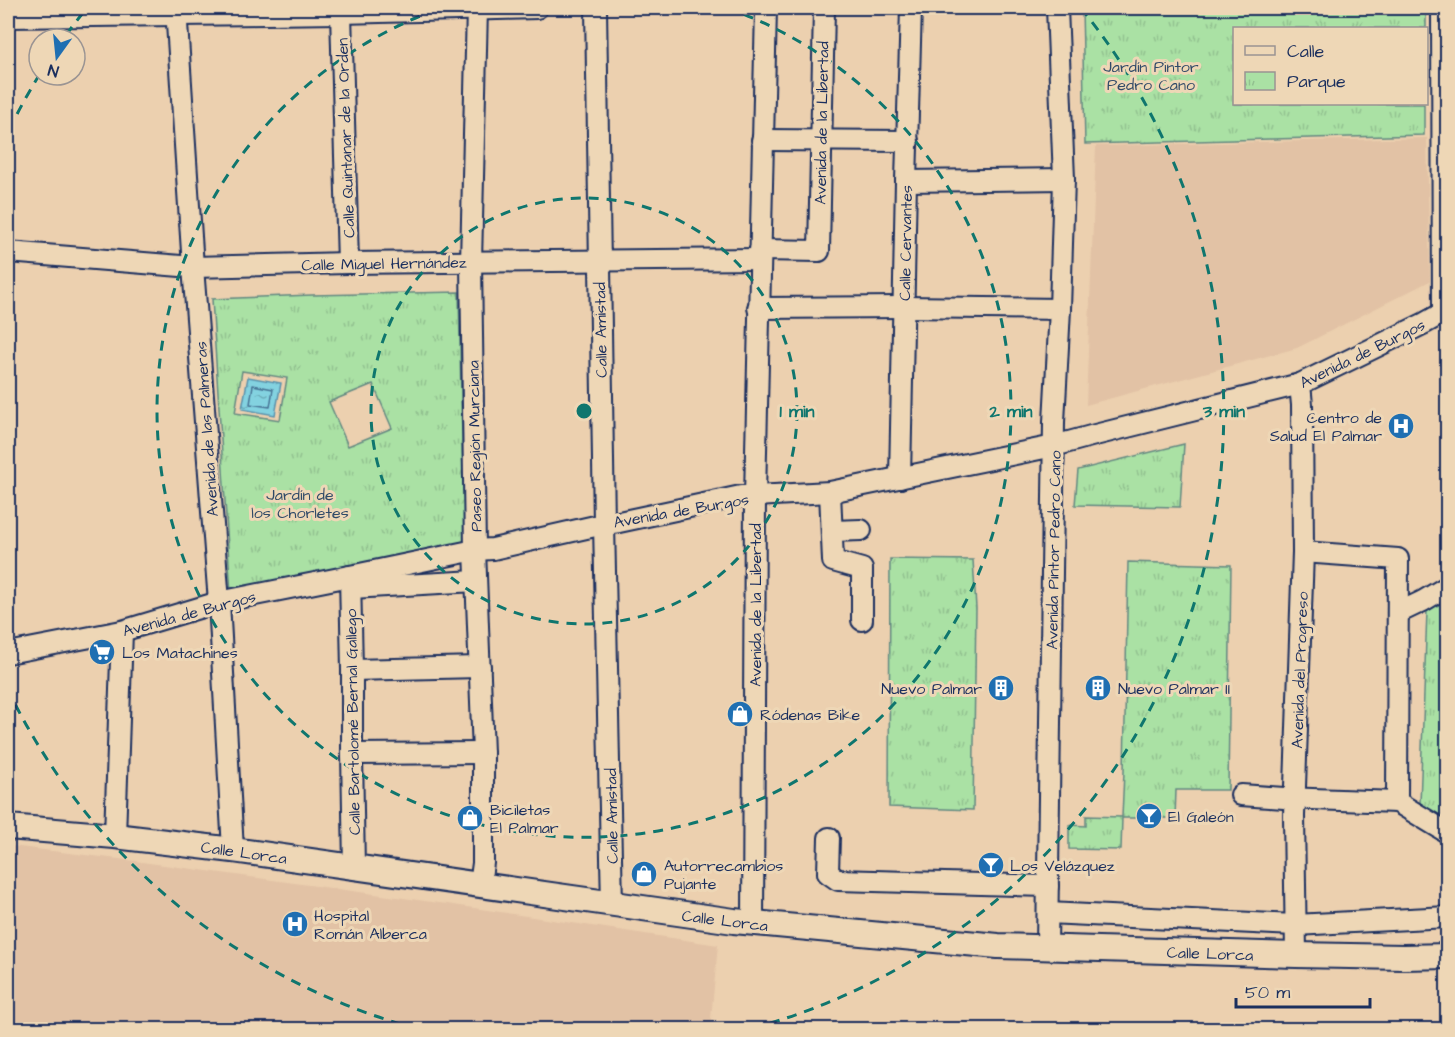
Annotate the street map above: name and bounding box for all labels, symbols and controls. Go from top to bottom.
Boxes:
north arrow [27,27,87,87]
legend [1233,27,1428,105]
street label: Calle Quintanar de la Orden [332,38,360,238]
text: Calle [1287,39,1325,64]
street label: Avenida de la Libertad [810,41,834,205]
park label: Jardín Pintor Pedro Cano [1103,56,1199,96]
text: N [46,59,61,82]
text: Parque [1287,69,1346,94]
street label: Calle Cervantes [894,185,918,301]
street label: Calle Miguel Hernández [301,252,467,277]
street label: Calle Amistad [589,282,613,378]
street label: Avenida de Burgos [1296,314,1429,395]
street label: Avenida de las Palmeras [190,341,224,517]
street label: Paseo Región Murciana [463,360,488,532]
text: 1 min [779,399,815,424]
text: 2 min [988,399,1033,424]
text: 3 min [1202,399,1245,424]
centre of rings [574,401,594,421]
place label: Centro de Salud El Palmar [1270,407,1382,447]
hospital icon: Centro de Salud El Palmar [1386,411,1416,441]
street label: Avenida Pintor Pedro Cano [1041,450,1067,650]
park label: Jardín de los Chorletes [251,484,349,524]
street label: Avenida de Burgos [612,488,751,535]
street label: Avenida de la Libertad [745,523,767,687]
street label: Avenida de Burgos [120,586,259,643]
street label: Avenida del Progreso [1286,591,1315,749]
street label: Calle Bartolomé Bernal Gallego [340,609,367,835]
supermarket icon: Los Matachines [87,637,117,667]
place label: Los Matachines [122,642,238,664]
building icon: Nuevo Palmar [986,673,1016,703]
building icon: Nuevo Palmar II [1083,673,1113,703]
place label: Nuevo Palmar [881,678,982,700]
place label: Nuevo Palmar II [1118,678,1230,700]
shop icon: Ródenas Bike [725,699,755,729]
place label: Ródenas Bike [760,704,860,726]
street label: Calle Amistad [600,768,624,864]
place label: Biciletas El Palmar [490,799,559,839]
bar icon: El Galeón [1134,801,1164,831]
shop icon: Biciletas El Palmar [455,803,485,833]
place label: El Galeón [1168,806,1234,828]
street label: Calle Lorca [199,836,288,870]
bar icon: Los Velázquez [976,850,1006,880]
place label: Autorrecambios Pujante [664,855,783,895]
place label: Los Velázquez [1010,855,1115,877]
shop icon: Autorrecambios Pujante [629,859,659,889]
place label: Hospital Román Alberca [314,905,427,945]
street label: Calle Lorca [680,905,769,937]
hospital icon: Hospital Román Alberca [280,909,310,939]
street label: Calle Lorca [1166,941,1254,967]
scale bar [1236,971,1370,1009]
text: 50 m [1245,980,1290,1005]

